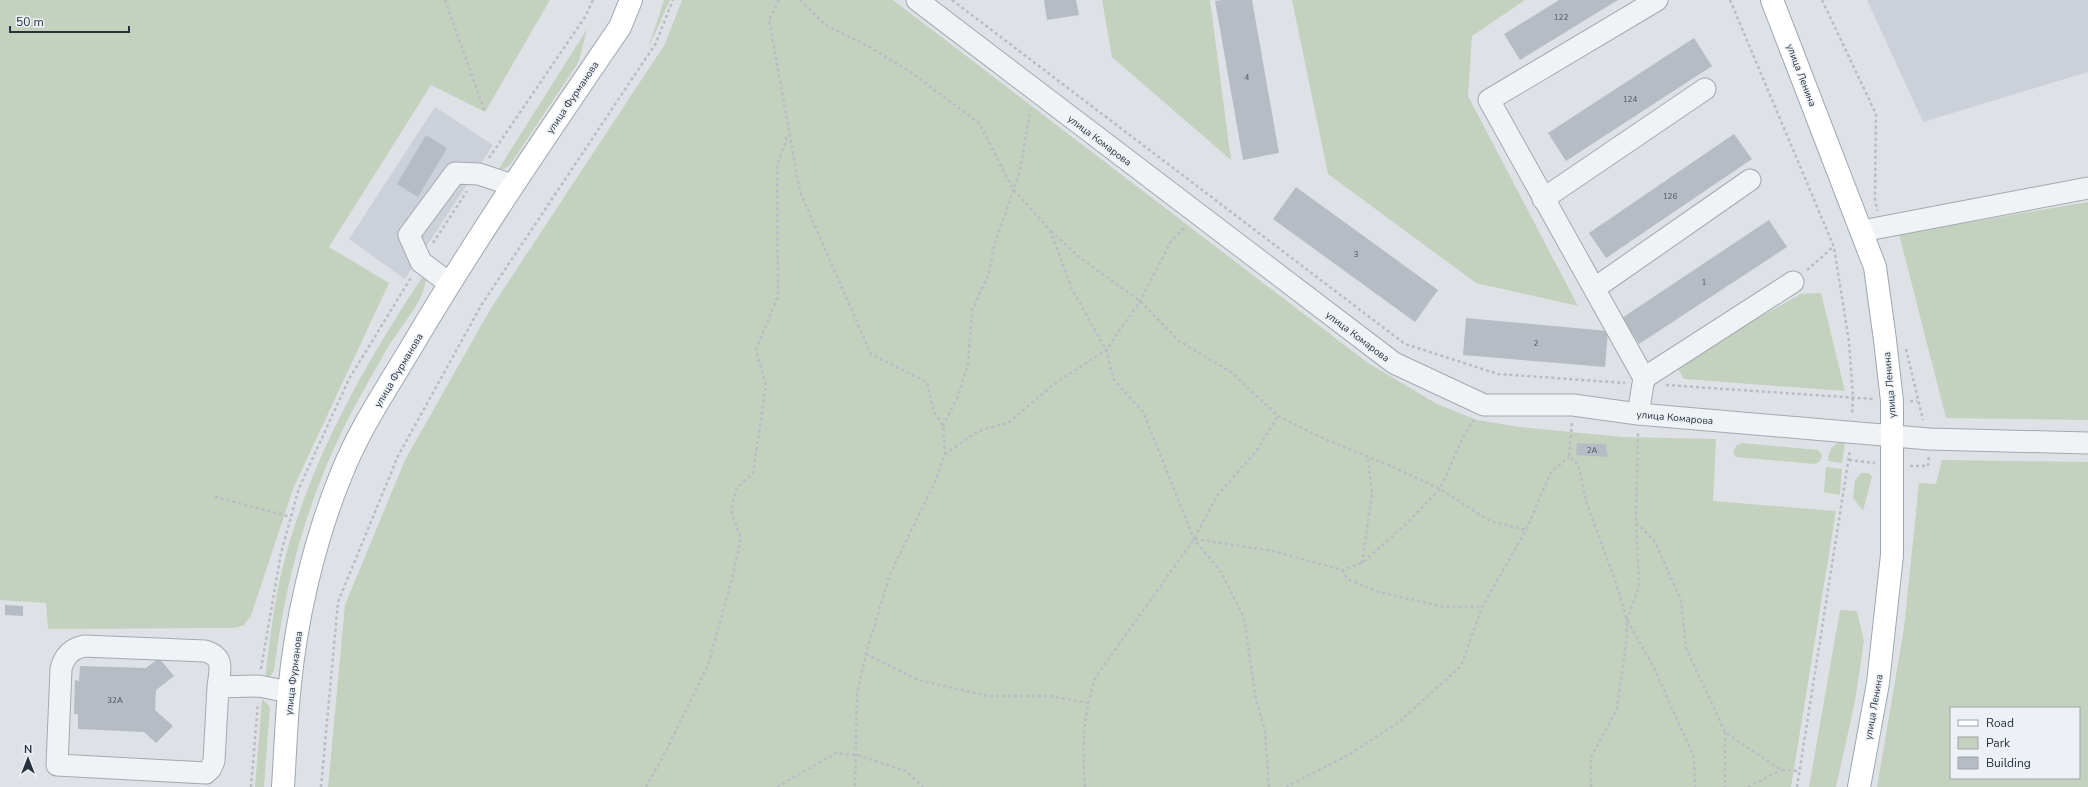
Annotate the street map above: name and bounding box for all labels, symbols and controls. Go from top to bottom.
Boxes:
scale bar [10,8,129,34]
house number: 122 [1554,12,1568,23]
text: 50 m [16,14,44,30]
street label: улица Ленина [1783,42,1819,109]
street label: улица Фурманова [543,59,602,136]
house number: 4 [1245,72,1250,83]
house number: 124 [1623,94,1637,105]
street label: улица Комарова [1064,112,1134,170]
house number: 126 [1663,191,1677,202]
house number: 3 [1354,249,1359,260]
house number: 1 [1702,277,1707,288]
street label: улица Комарова [1322,308,1392,366]
street label: улица Фурманова [371,331,427,410]
house number: 2 [1534,338,1539,349]
street label: улица Ленина [1880,351,1900,419]
street label: улица Комарова [1636,408,1714,428]
house number: 2А [1587,445,1597,456]
street label: улица Фурманова [282,630,306,716]
street label: улица Ленина [1861,673,1887,741]
house number: 32А [107,695,123,706]
legend [1950,707,2080,779]
text: Road [1986,715,2014,731]
text: Park [1986,735,2011,751]
north arrow [8,739,48,779]
text: N [24,742,32,757]
text: Building [1986,755,2031,771]

